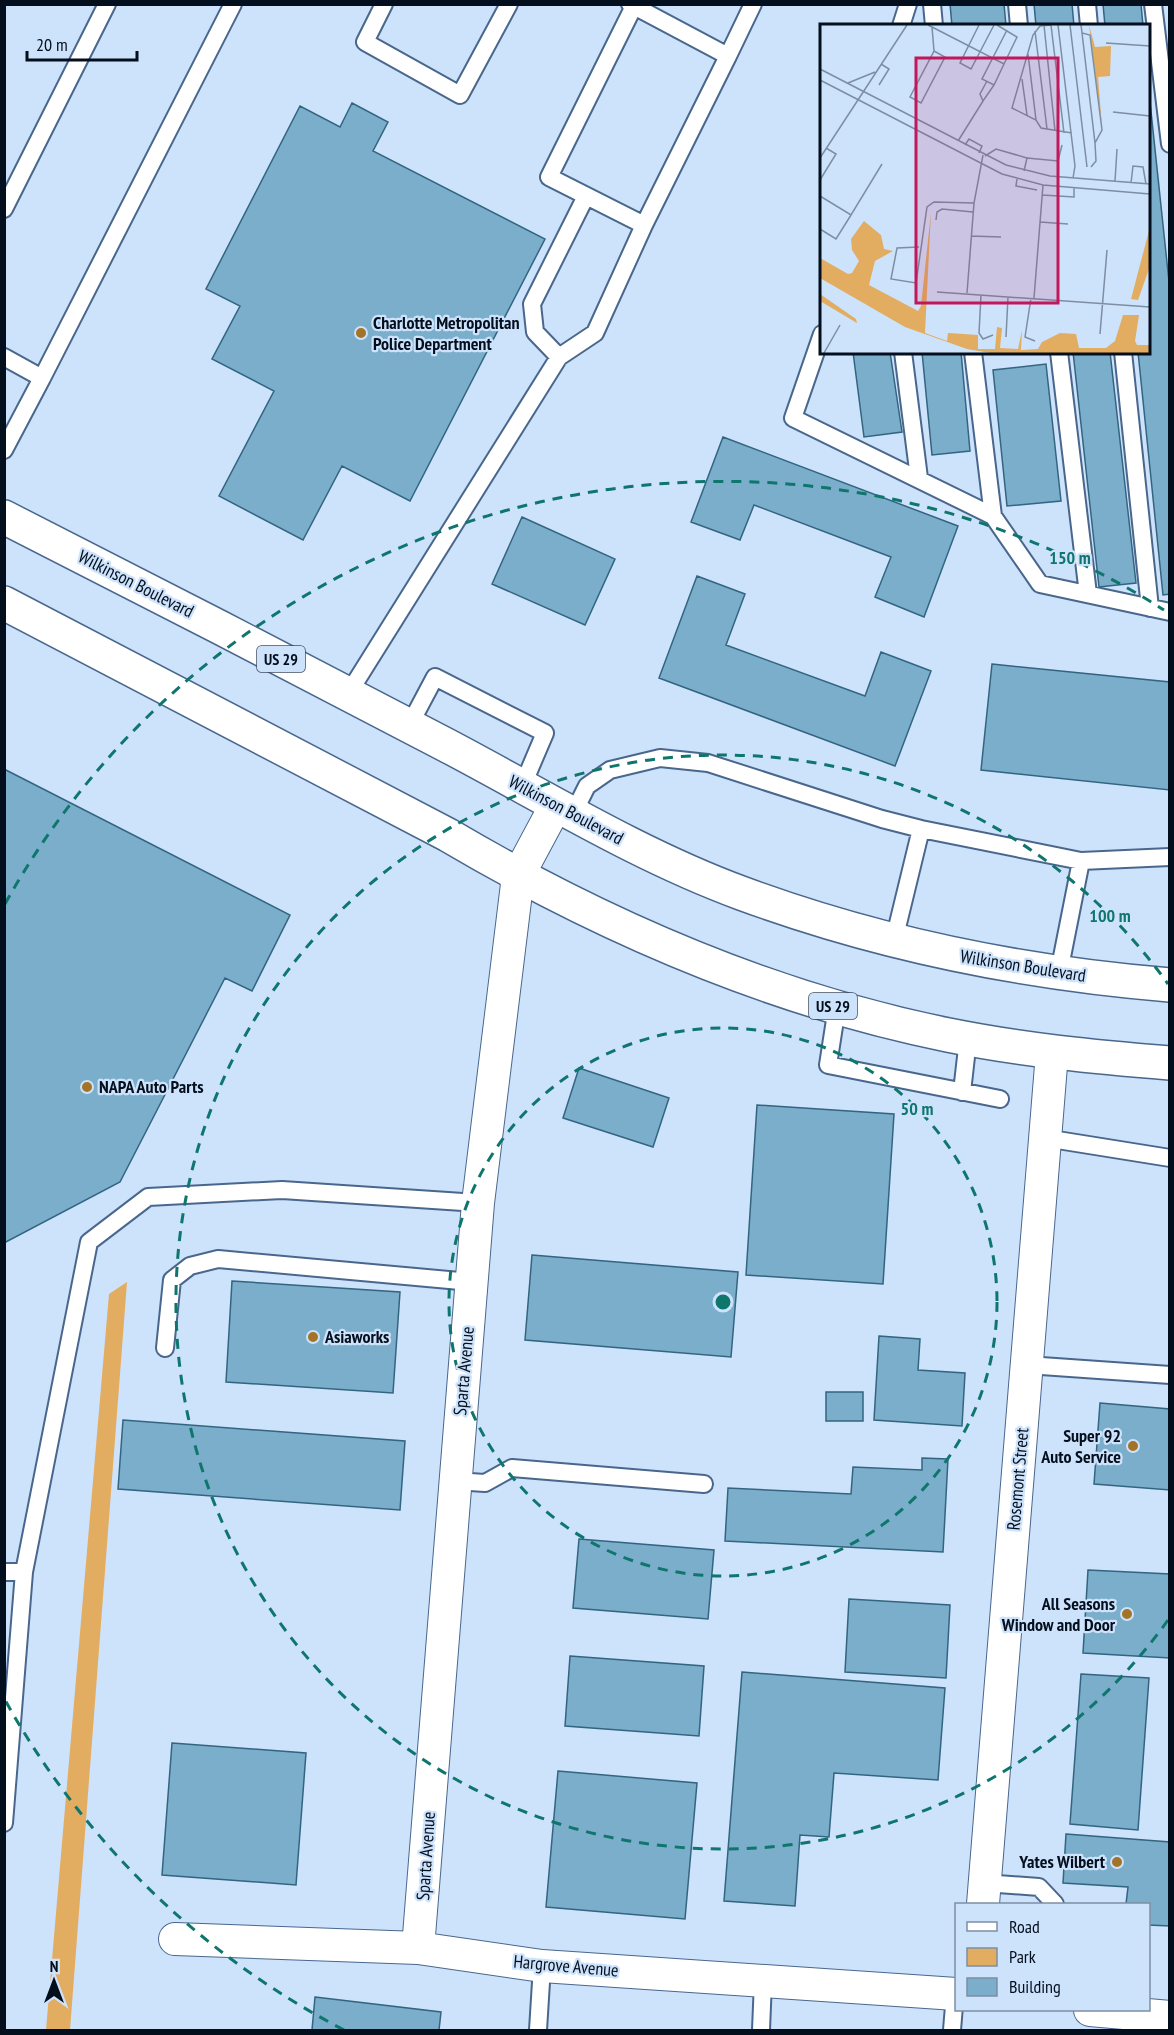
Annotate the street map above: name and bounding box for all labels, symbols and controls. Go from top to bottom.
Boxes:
scale bar [27,24,136,62]
inset map [820,24,1150,354]
text: 20 m [36,33,68,56]
place label: Charlotte Metropolitan Police Department [373,311,520,355]
marker: Charlotte Metropolitan Police Department [354,326,368,340]
street label: Wilkinson Boulevard [74,545,198,623]
text: 150 m [1049,546,1091,569]
road number: US 29 [257,646,305,672]
street label: Wilkinson Boulevard [505,770,628,849]
text: 100 m [1089,904,1131,927]
street label: Wilkinson Boulevard [959,944,1088,987]
road number: US 29 [809,993,857,1019]
place label: NAPA Auto Parts [99,1075,203,1098]
marker: NAPA Auto Parts [80,1080,94,1094]
text: 50 m [901,1097,933,1120]
centre of rings [713,1292,733,1312]
place label: Asiaworks [324,1325,389,1348]
street label: Sparta Avenue [448,1326,479,1416]
marker: Asiaworks [306,1330,320,1344]
place label: Super 92 Auto Service [1040,1424,1121,1468]
street label: Rosemont Street [1002,1427,1033,1531]
marker: Super 92 Auto Service [1126,1439,1140,1453]
place label: All Seasons Window and Door [1001,1592,1116,1636]
marker: All Seasons Window and Door [1120,1607,1134,1621]
street label: Sparta Avenue [411,1811,440,1901]
place label: Yates Wilbert [1018,1850,1106,1873]
marker: Yates Wilbert [1110,1855,1124,1869]
legend [955,1903,1150,2011]
text: Road [1009,1915,1040,1938]
text: Park [1009,1945,1036,1968]
street label: Hargrove Avenue [513,1949,620,1982]
north arrow [24,1951,84,2011]
text: N [50,1956,58,1976]
text: Building [1009,1975,1061,1998]

